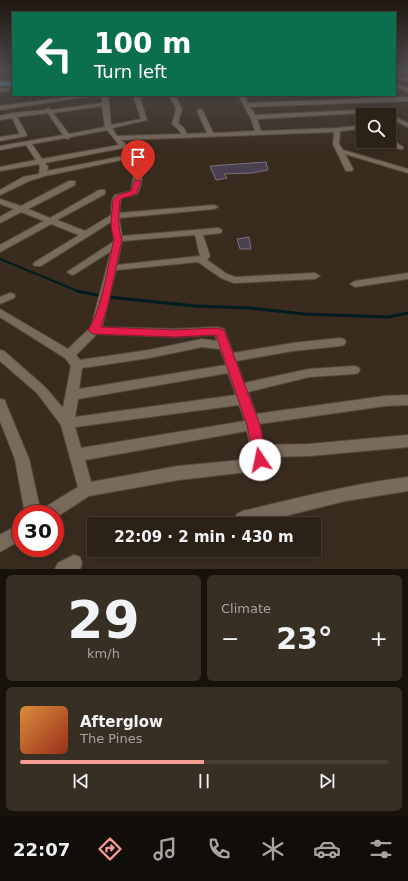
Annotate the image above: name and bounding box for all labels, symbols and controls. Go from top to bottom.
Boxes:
text: 100 m [94,27,191,60]
icon: left [28,28,80,80]
text: Turn left [94,61,167,82]
map controls [356,108,396,148]
button: search [356,108,396,148]
pin [121,140,155,181]
icon: arrive [127,146,149,168]
position arrow [239,439,281,481]
speed limit sign: 30 [12,505,64,557]
text: 22:09 · 2 min · 430 m [114,528,294,546]
text: 29 [67,590,140,650]
text: Climate [221,601,271,616]
text: 23° [276,621,333,656]
text: − [221,626,239,651]
text: + [370,626,388,651]
text: km/h [87,646,120,661]
text: Afterglow [80,713,163,731]
text: The Pines [80,731,143,746]
icon: previous [70,770,92,792]
icon: pause [193,770,215,792]
icon: next [316,770,338,792]
icon: directions [96,835,124,863]
icon: music [151,835,179,863]
icon: phone [205,835,233,863]
icon: climate [259,835,287,863]
icon: car [313,835,341,863]
icon: filters [367,835,395,863]
text: 22:07 [13,839,70,860]

